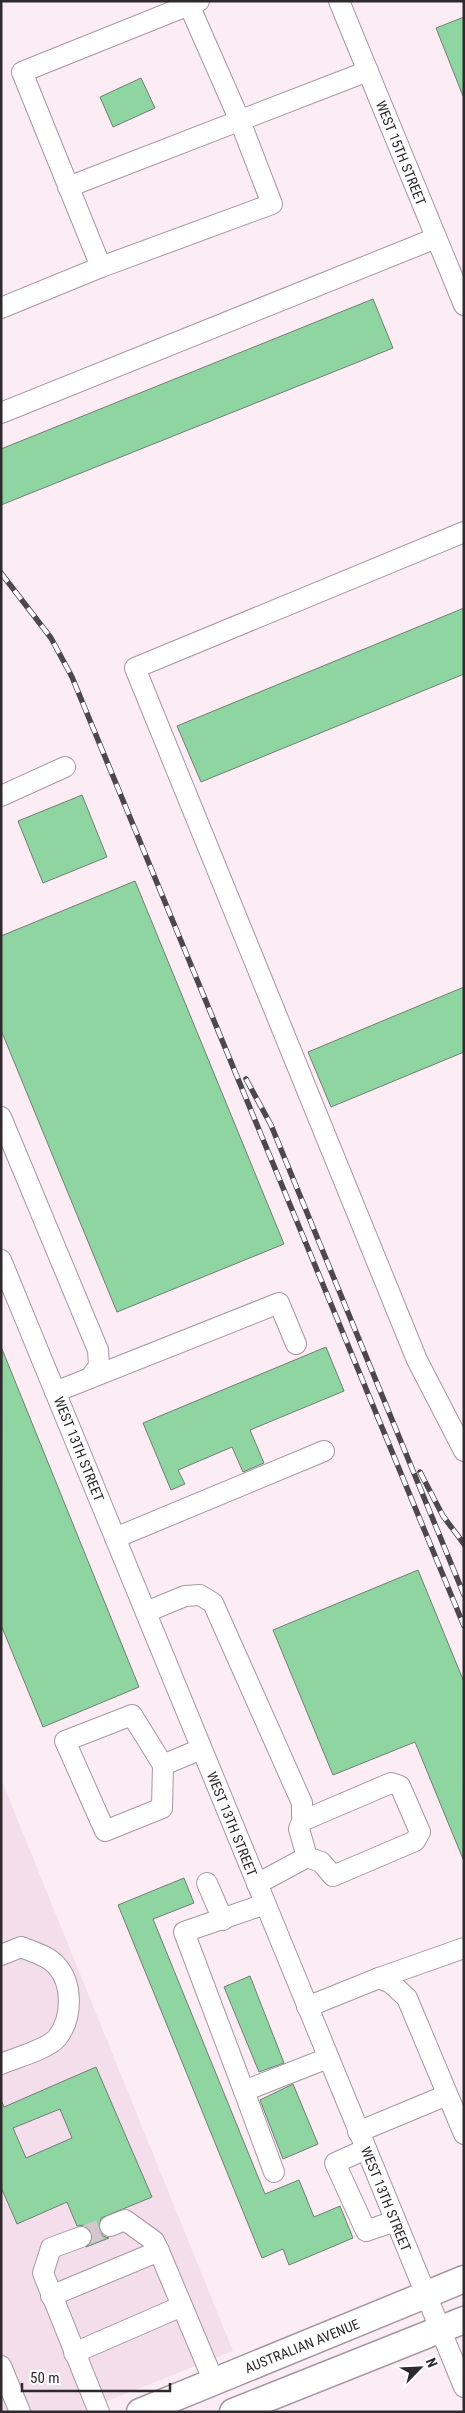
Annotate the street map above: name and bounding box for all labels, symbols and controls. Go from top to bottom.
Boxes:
street label: WEST 15TH STREET [373,98,429,208]
street label: WEST 13TH STREET [51,1394,107,1504]
street label: WEST 13TH STREET [204,1769,260,1879]
street label: WEST 13TH STREET [358,2144,414,2254]
street label: AUSTRALIAN AVENUE [242,2316,362,2376]
north arrow [395,2343,445,2393]
text: N [423,2356,441,2370]
scale bar [22,2360,170,2392]
text: 50 m [30,2369,60,2387]

